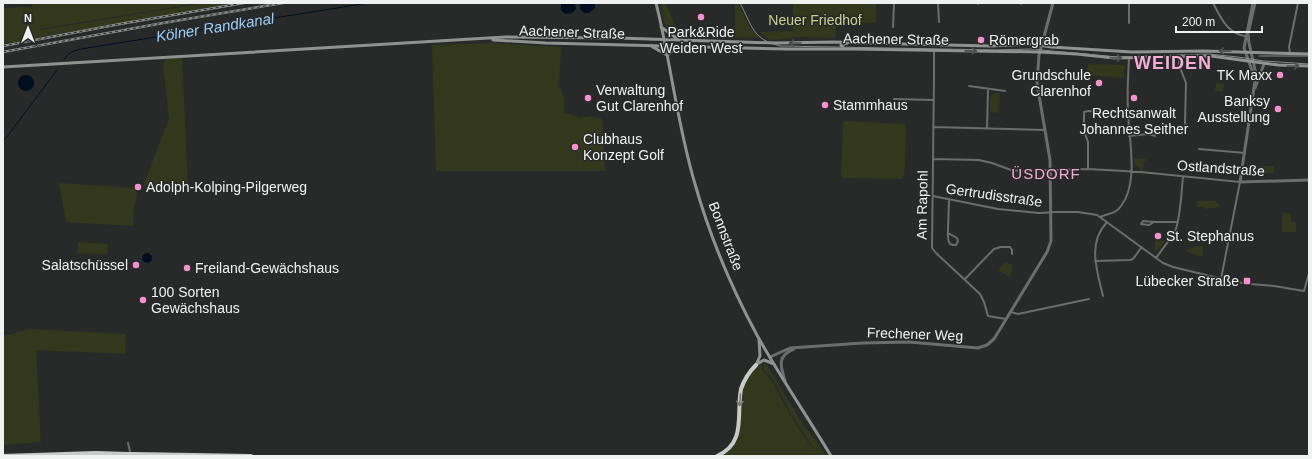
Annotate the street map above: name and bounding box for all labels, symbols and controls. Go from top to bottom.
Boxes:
north arrow [8,8,48,48]
scale bar [1176,8,1262,34]
water label: Kölner Randkanal [155,9,276,45]
text: N [24,12,32,24]
marker: Park&Ride Weiden West [696,12,706,22]
park label: Neuer Friedhof [768,12,862,28]
text: 200 m [1182,15,1215,29]
street label: Aachener Straße [519,22,625,42]
place label: Park&Ride Weiden West [660,24,742,56]
street label: Aachener Straße [843,30,949,48]
place label: Römergrab [989,32,1059,48]
marker: Römergrab [976,35,986,45]
one-way arrow [789,39,802,47]
one-way arrow [964,47,977,55]
one-way arrow [1219,47,1232,55]
district label: WEIDEN [1134,53,1212,73]
one-way arrow [1109,54,1122,62]
one-way arrow [1286,62,1299,70]
place label: Grundschule Clarenhof [1012,67,1091,99]
place label: TK Maxx [1217,67,1272,83]
marker: TK Maxx [1275,70,1285,80]
marker: Grundschule Clarenhof [1094,78,1104,88]
place label: Verwaltung Gut Clarenhof [596,82,683,114]
marker: Verwaltung Gut Clarenhof [583,93,593,103]
marker: Rechtsanwalt Johannes Seither [1129,93,1139,103]
place label: Banksy Ausstellung [1198,93,1270,125]
place label: Stammhaus [833,97,908,113]
marker: Stammhaus [820,100,830,110]
marker: Banksy Ausstellung [1273,104,1283,114]
place label: Rechtsanwalt Johannes Seither [1080,105,1189,137]
place label: Clubhaus Konzept Golf [583,131,664,163]
marker: Clubhaus Konzept Golf [570,142,580,152]
street label: Ostlandstraße [1177,157,1266,179]
district label: ÜSDORF [1011,165,1081,182]
street label: Am Rapohl [913,170,931,240]
place label: Adolph-Kolping-Pilgerweg [146,179,307,195]
street label: Gertrudisstraße [945,180,1043,210]
marker: Adolph-Kolping-Pilgerweg [133,182,143,192]
street label: Bonnstraße [706,199,747,273]
place label: St. Stephanus [1166,228,1254,244]
marker: St. Stephanus [1153,231,1163,241]
place label: Salatschüssel [42,257,128,273]
marker: Salatschüssel [131,260,141,270]
place label: Freiland-Gewächshaus [195,260,339,276]
marker: Freiland-Gewächshaus [182,263,192,273]
place label: Lübecker Straße [1136,273,1239,289]
marker: Lübecker Straße [1242,276,1252,286]
place label: 100 Sorten Gewächshaus [151,284,240,316]
marker: 100 Sorten Gewächshaus [138,295,148,305]
street label: Frechener Weg [867,324,963,344]
one-way arrow [737,393,744,406]

